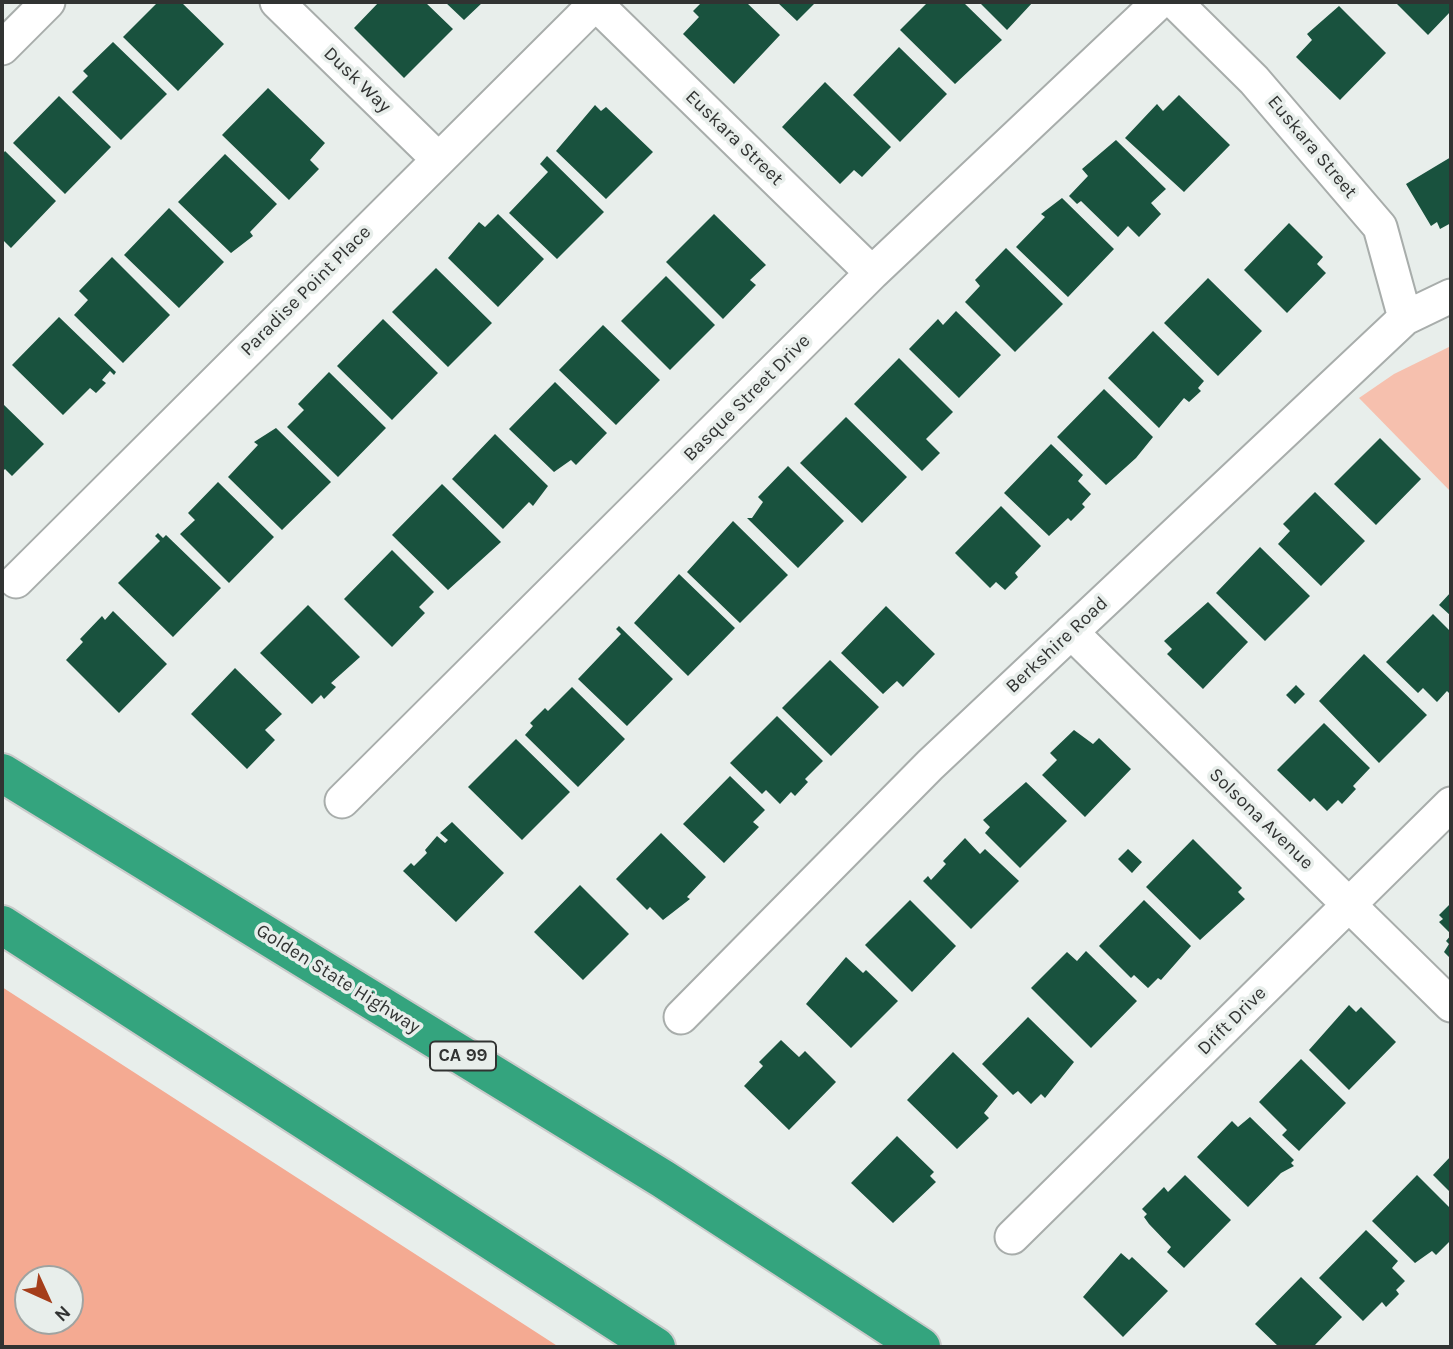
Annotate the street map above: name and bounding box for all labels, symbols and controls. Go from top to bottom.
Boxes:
street label: Dusk Way [319,42,395,118]
street label: Euskara Street [680,86,788,190]
street label: Euskara Street [1262,91,1362,203]
street label: Paradise Point Place [236,221,376,361]
street label: Basque Street Drive [679,330,815,466]
street label: Berkshire Road [1001,592,1113,698]
street label: Solsona Avenue [1204,763,1318,875]
street label: Golden State Highway [252,919,424,1039]
street label: Drift Drive [1193,982,1271,1060]
road number: CA 99 [430,1042,496,1070]
north arrow [14,1265,84,1335]
text: N [50,1301,75,1326]

